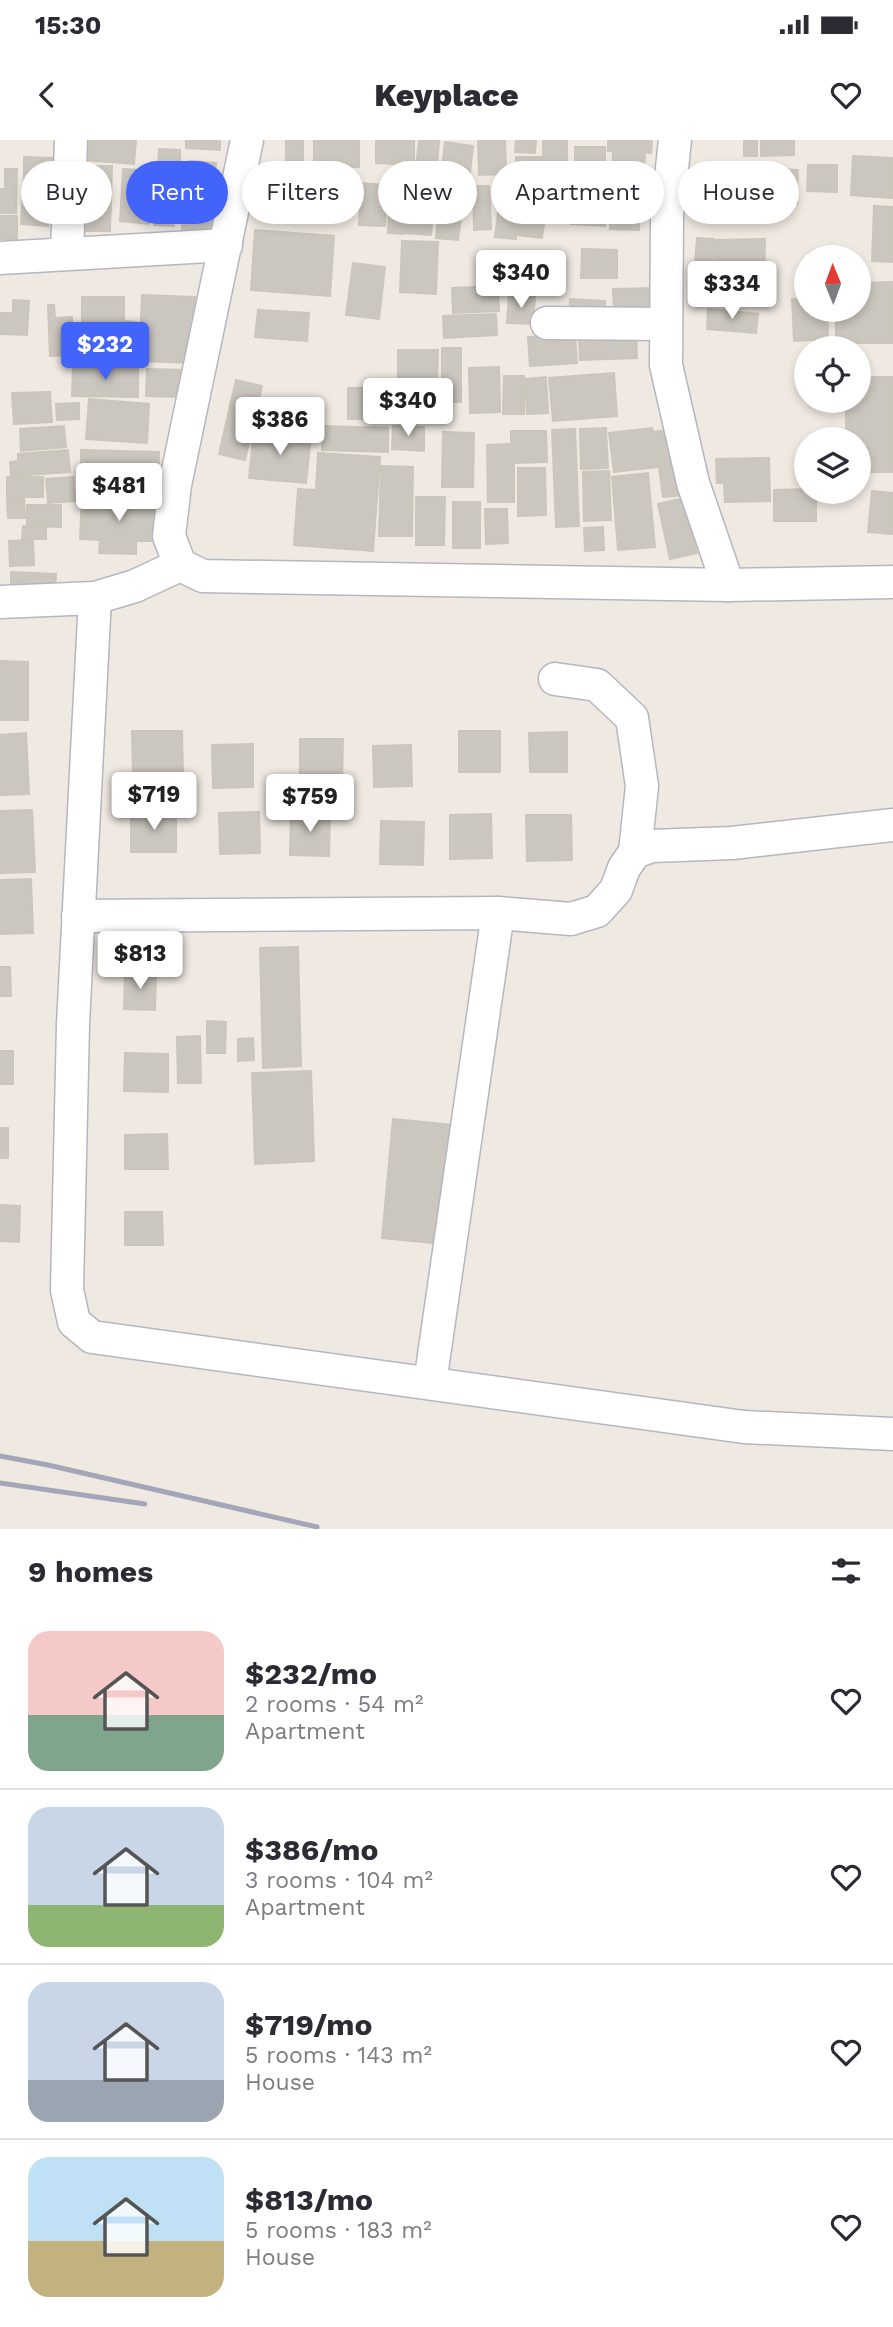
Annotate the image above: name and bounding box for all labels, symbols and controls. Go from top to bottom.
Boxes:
text: 15:30 [35,10,101,40]
icon: back [28,76,66,114]
text: Keyplace [374,76,519,114]
icon: heart [827,76,865,114]
chip: Buy [21,161,112,224]
chip: Rent [126,161,228,224]
chip: Filters [242,161,364,224]
chip: New [378,161,477,224]
chip: Apartment [491,161,664,224]
chip: House [678,161,799,224]
north arrow [794,245,872,322]
map controls [794,245,871,504]
pin: $340 [480,250,562,310]
text: $340 [492,259,550,286]
pin: $334 [691,262,773,321]
text: $334 [704,270,760,297]
pin: $232 [64,322,146,382]
text: $232 [77,331,133,358]
button: locate [794,336,871,413]
pin: $340 [367,378,449,438]
text: $340 [379,387,437,414]
pin: $386 [239,398,321,457]
text: $386 [252,406,308,433]
button: layers [794,427,871,504]
pin: $481 [78,464,160,523]
text: $481 [92,472,146,499]
pin: $719 [113,772,195,832]
pin: $759 [269,774,351,834]
text: $719 [128,781,180,808]
text: $759 [282,783,338,810]
pin: $813 [99,932,181,991]
text: $813 [114,940,166,967]
icon: filters [827,1552,865,1590]
text: 9 homes [28,1554,153,1589]
text: $232/mo [245,1656,377,1691]
icon: home [84,1659,168,1743]
icon: heart [827,1682,865,1720]
text: 2 rooms · 54 m² [245,1691,423,1718]
text: Apartment [245,1718,365,1745]
text: $386/mo [245,1832,379,1867]
icon: home [84,1835,168,1919]
icon: heart [827,1858,865,1896]
text: 3 rooms · 104 m² [245,1867,433,1894]
text: Apartment [245,1894,365,1921]
text: $719/mo [245,2007,372,2042]
icon: home [84,2010,168,2094]
icon: heart [827,2033,865,2071]
text: 5 rooms · 143 m² [245,2042,432,2069]
text: House [245,2069,315,2096]
text: $813/mo [245,2182,373,2217]
icon: home [84,2185,168,2269]
icon: heart [827,2208,865,2246]
text: 5 rooms · 183 m² [245,2217,432,2244]
text: House [245,2244,315,2271]

